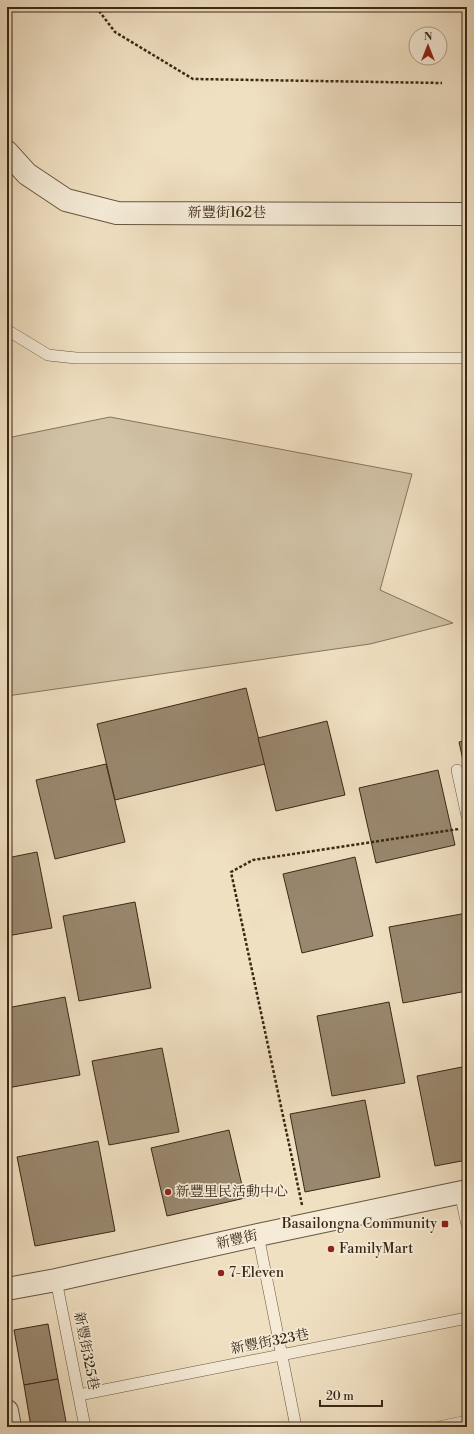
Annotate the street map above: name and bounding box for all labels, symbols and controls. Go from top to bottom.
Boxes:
north arrow [408,26,448,66]
text: N [424,30,433,44]
street label: 新豐街162巷 [188,204,266,222]
place label: 新豐里民活動中心 [176,1183,288,1201]
marker: 新豐里民活動中心 [163,1187,173,1197]
place label: Basailongna Community [281,1215,437,1233]
marker: Basailongna Community [440,1219,450,1229]
street label: 新豐街 [215,1227,259,1253]
place label: FamilyMart [339,1240,413,1258]
marker: FamilyMart [326,1244,336,1254]
place label: 7-Eleven [229,1264,285,1282]
marker: 7-Eleven [216,1268,226,1278]
street label: 新豐街325巷 [70,1310,102,1392]
street label: 新豐街323巷 [229,1326,311,1358]
scale bar [320,1382,382,1408]
text: 20 m [326,1389,354,1404]

